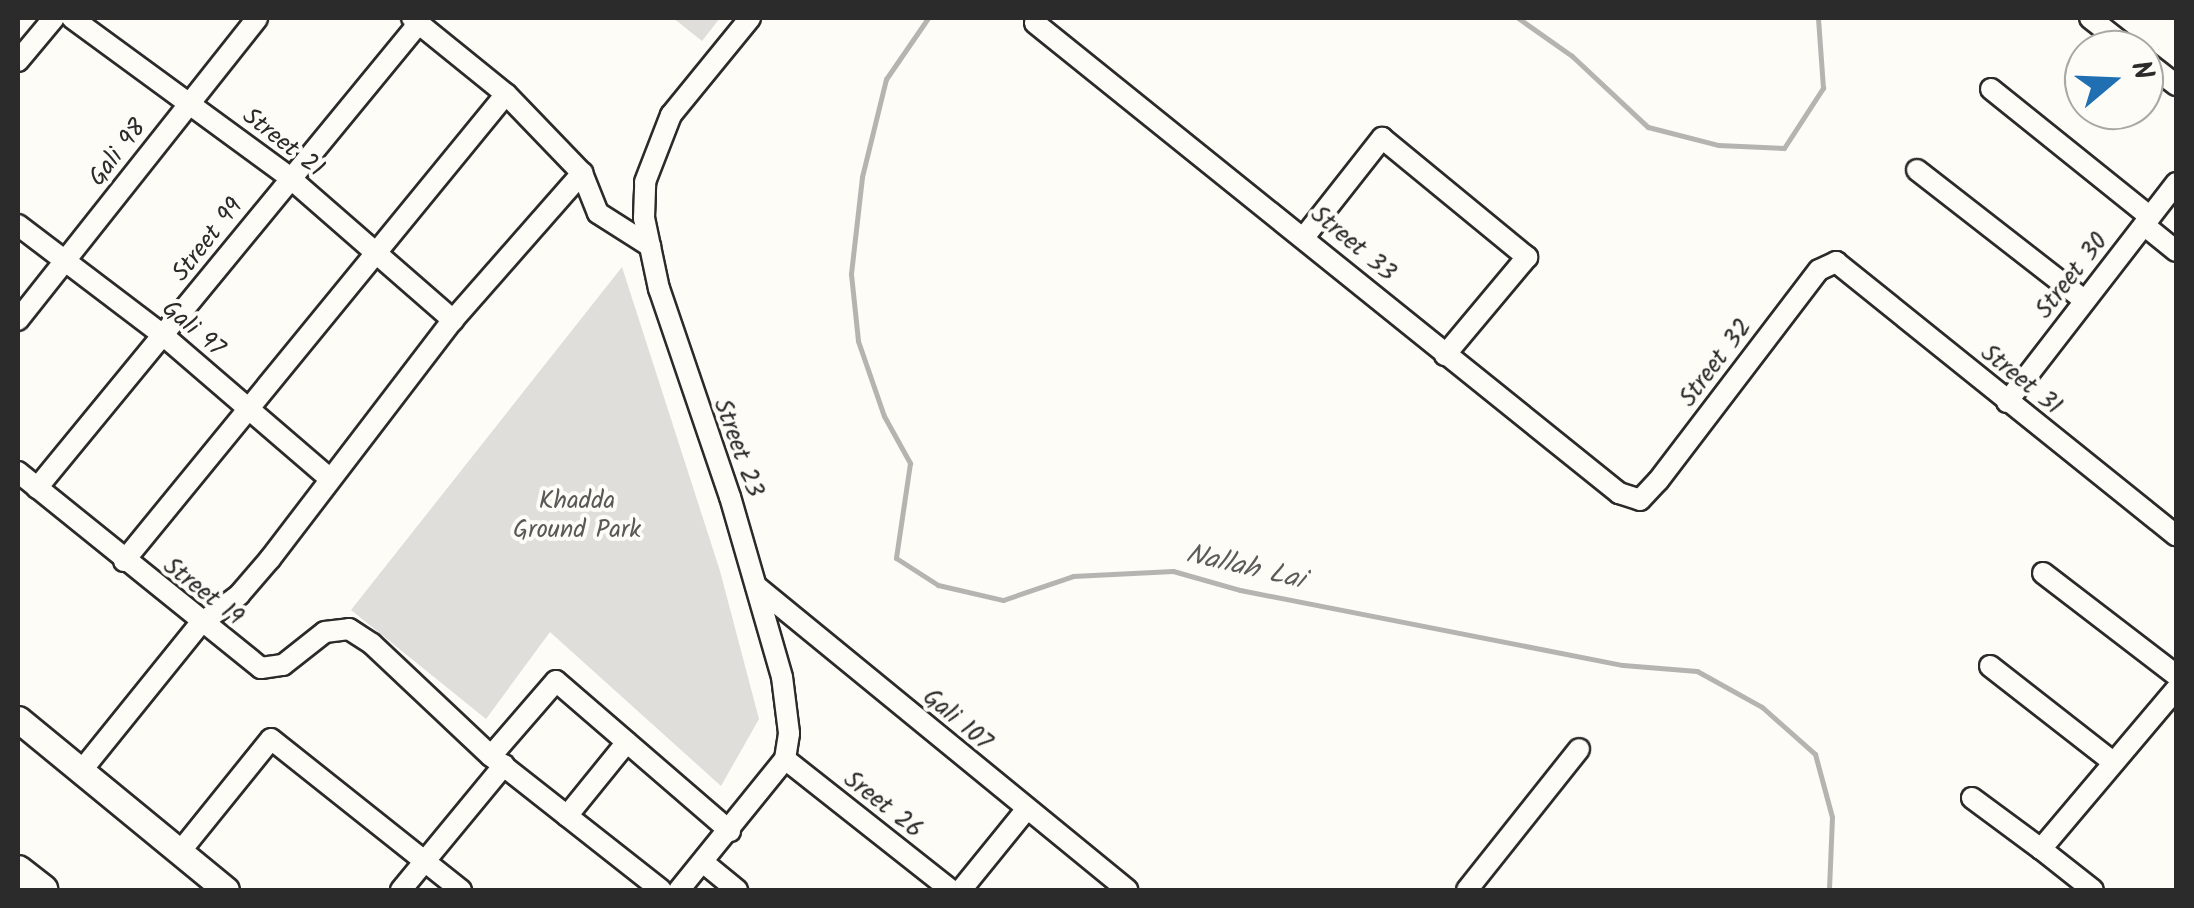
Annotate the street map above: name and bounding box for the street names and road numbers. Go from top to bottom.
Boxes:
street label: Street 21 [236,102,330,184]
street label: Gali 98 [83,114,153,192]
street label: Street 99 [166,192,250,288]
street label: Street 33 [1304,200,1402,288]
street label: Street 30 [2029,227,2115,325]
street label: Gali 97 [155,294,231,364]
street label: Street 32 [1673,313,1759,413]
street label: Street 31 [1974,338,2068,422]
street label: Street 23 [706,395,770,501]
street label: Street 19 [157,551,249,633]
street label: Gali 107 [916,682,998,758]
street label: Sreet 26 [837,765,929,845]

